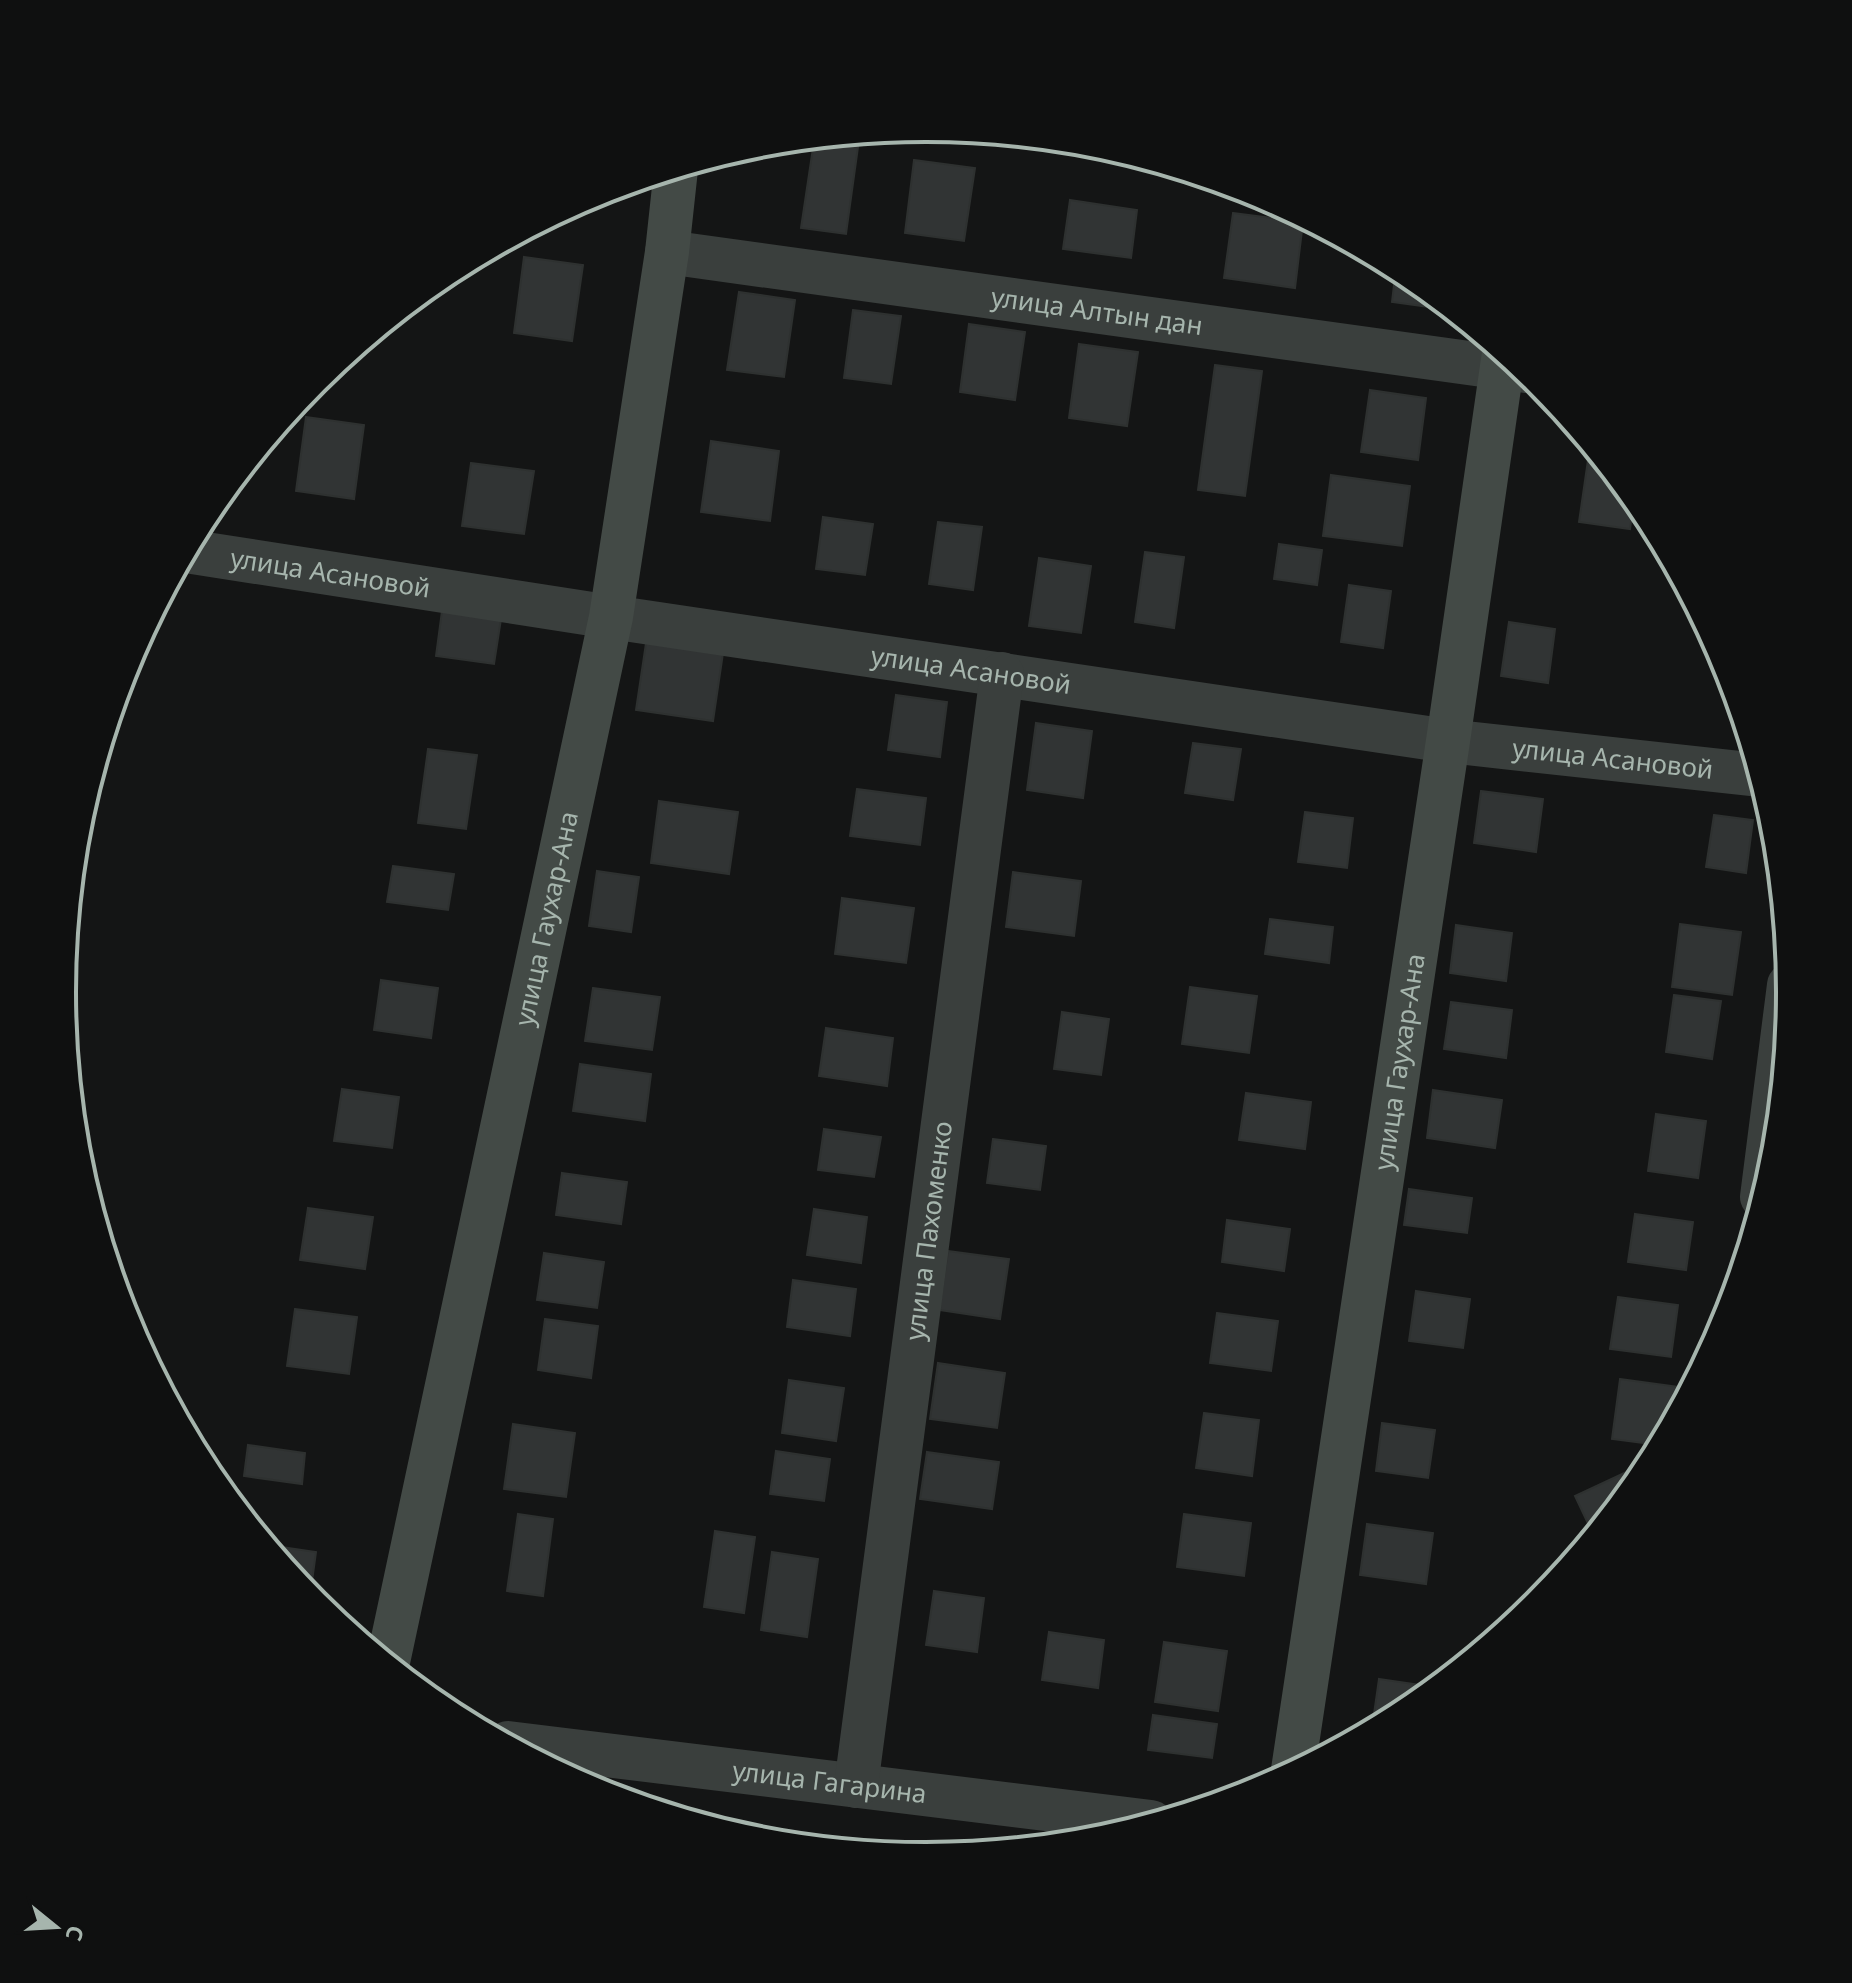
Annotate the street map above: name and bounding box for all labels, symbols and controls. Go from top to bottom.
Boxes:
street label: улица Алтын дан [989,278,1205,343]
street label: улица Асановой [228,539,433,606]
street label: улица Асановой [869,637,1074,702]
street label: улица Асановой [1511,729,1715,787]
street label: улица Гаухар-Ана [505,808,586,1029]
street label: улица Гаухар-Ана [1365,951,1433,1173]
street label: улица Пахоменко [896,1119,960,1342]
street label: улица Гагарина [731,1752,929,1811]
north arrow [16,1887,96,1967]
text: С [60,1922,92,1945]

